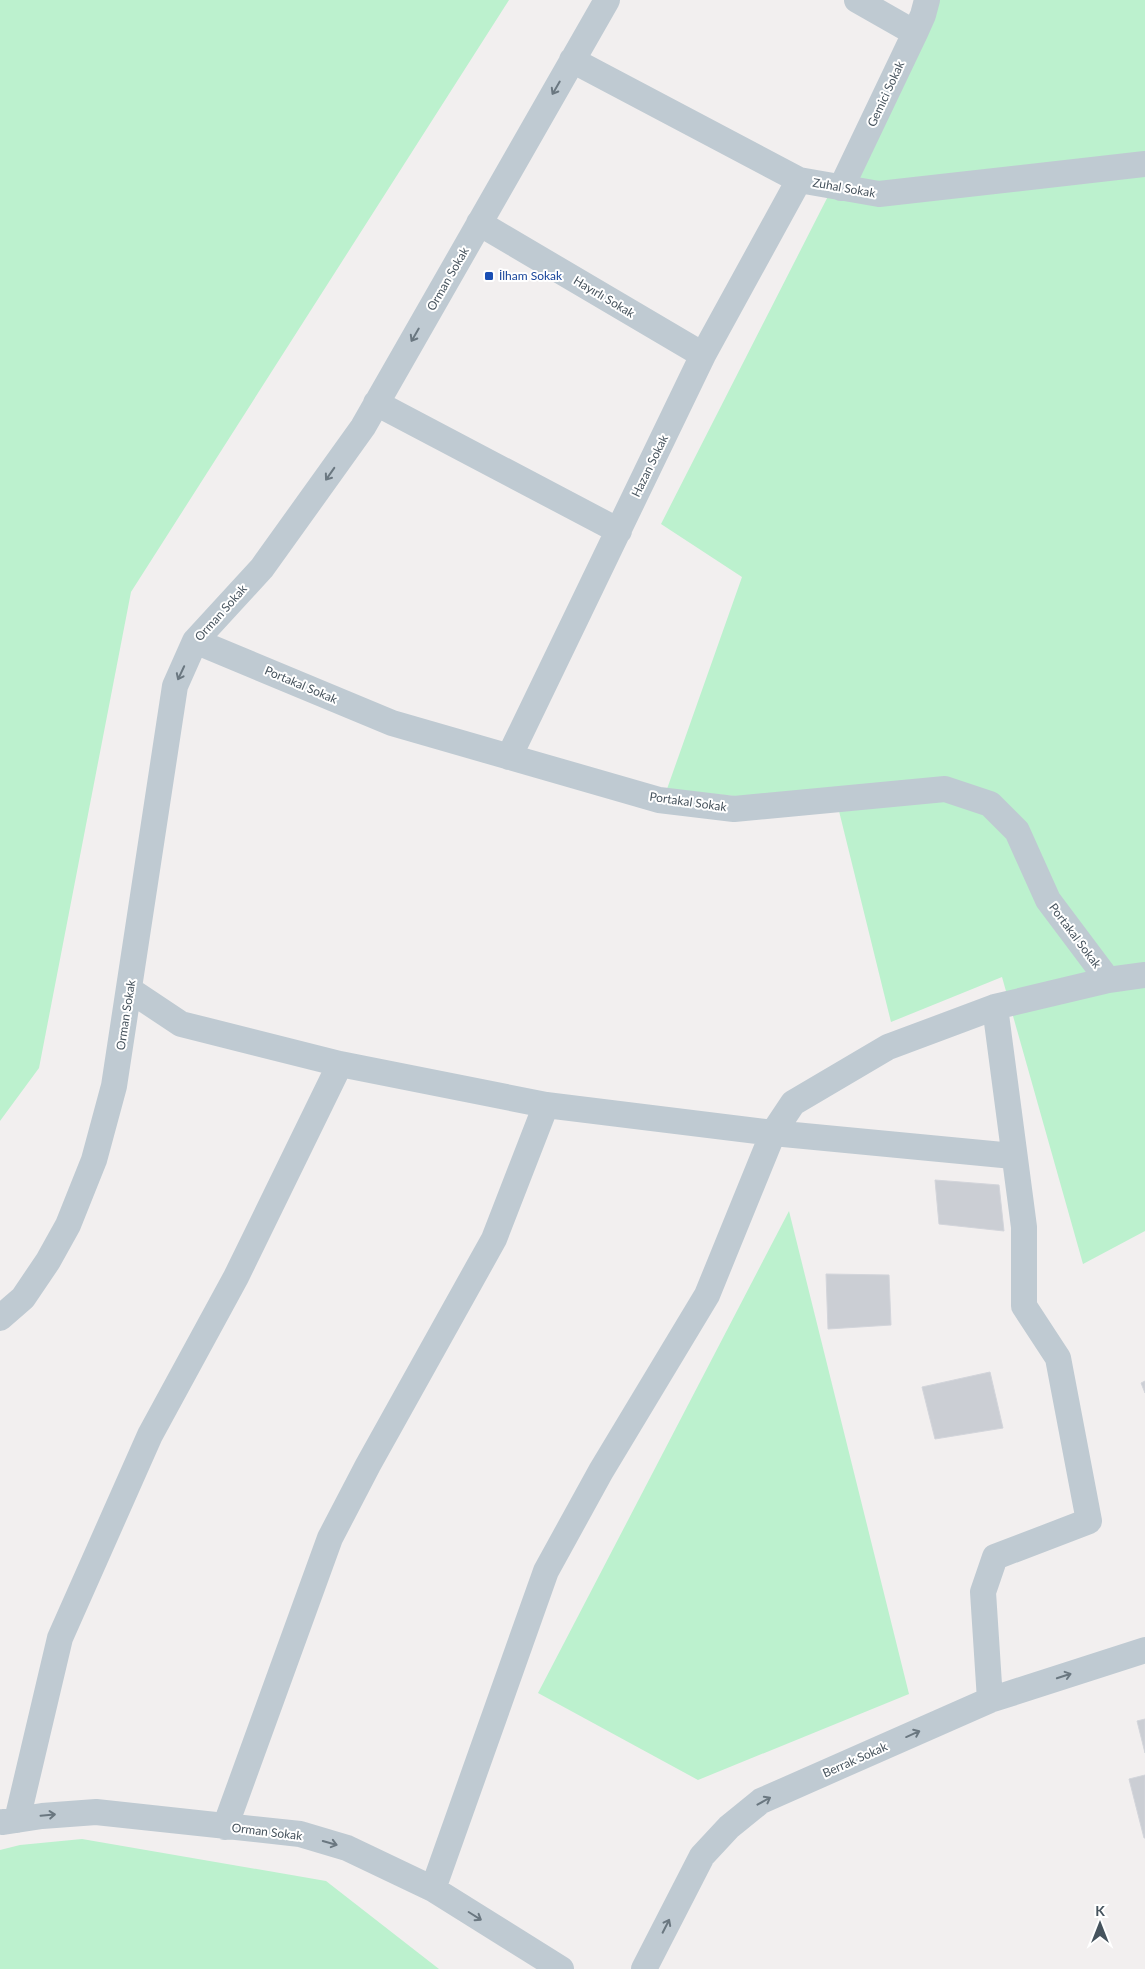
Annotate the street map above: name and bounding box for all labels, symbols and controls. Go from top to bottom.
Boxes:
street label: Gemici Sokak [864,58,908,129]
one-way arrow [551,80,561,94]
street label: Zuhal Sokak [811,175,878,201]
street label: Orman Sokak [423,244,472,313]
place label: İlham Sokak [499,268,563,283]
marker: İlham Sokak [483,270,495,282]
street label: Hayırlı Sokak [571,273,638,321]
one-way arrow [410,328,420,343]
street label: Hazan Sokak [628,431,671,499]
one-way arrow [325,466,335,480]
street label: Orman Sokak [191,581,251,644]
street label: Portakal Sokak [262,662,341,707]
one-way arrow [175,665,185,680]
street label: Portakal Sokak [649,789,728,814]
street label: Portakal Sokak [1046,900,1105,972]
street label: Orman Sokak [113,978,139,1051]
one-way arrow [1056,1671,1071,1680]
one-way arrow [905,1729,920,1739]
street label: Berrak Sokak [820,1738,890,1780]
one-way arrow [757,1796,772,1806]
one-way arrow [40,1811,56,1820]
street label: Orman Sokak [231,1820,304,1843]
one-way arrow [322,1839,338,1849]
north arrow [1075,1899,1125,1949]
text: K [1095,1902,1105,1919]
one-way arrow [468,1911,482,1921]
one-way arrow [661,1918,671,1933]

